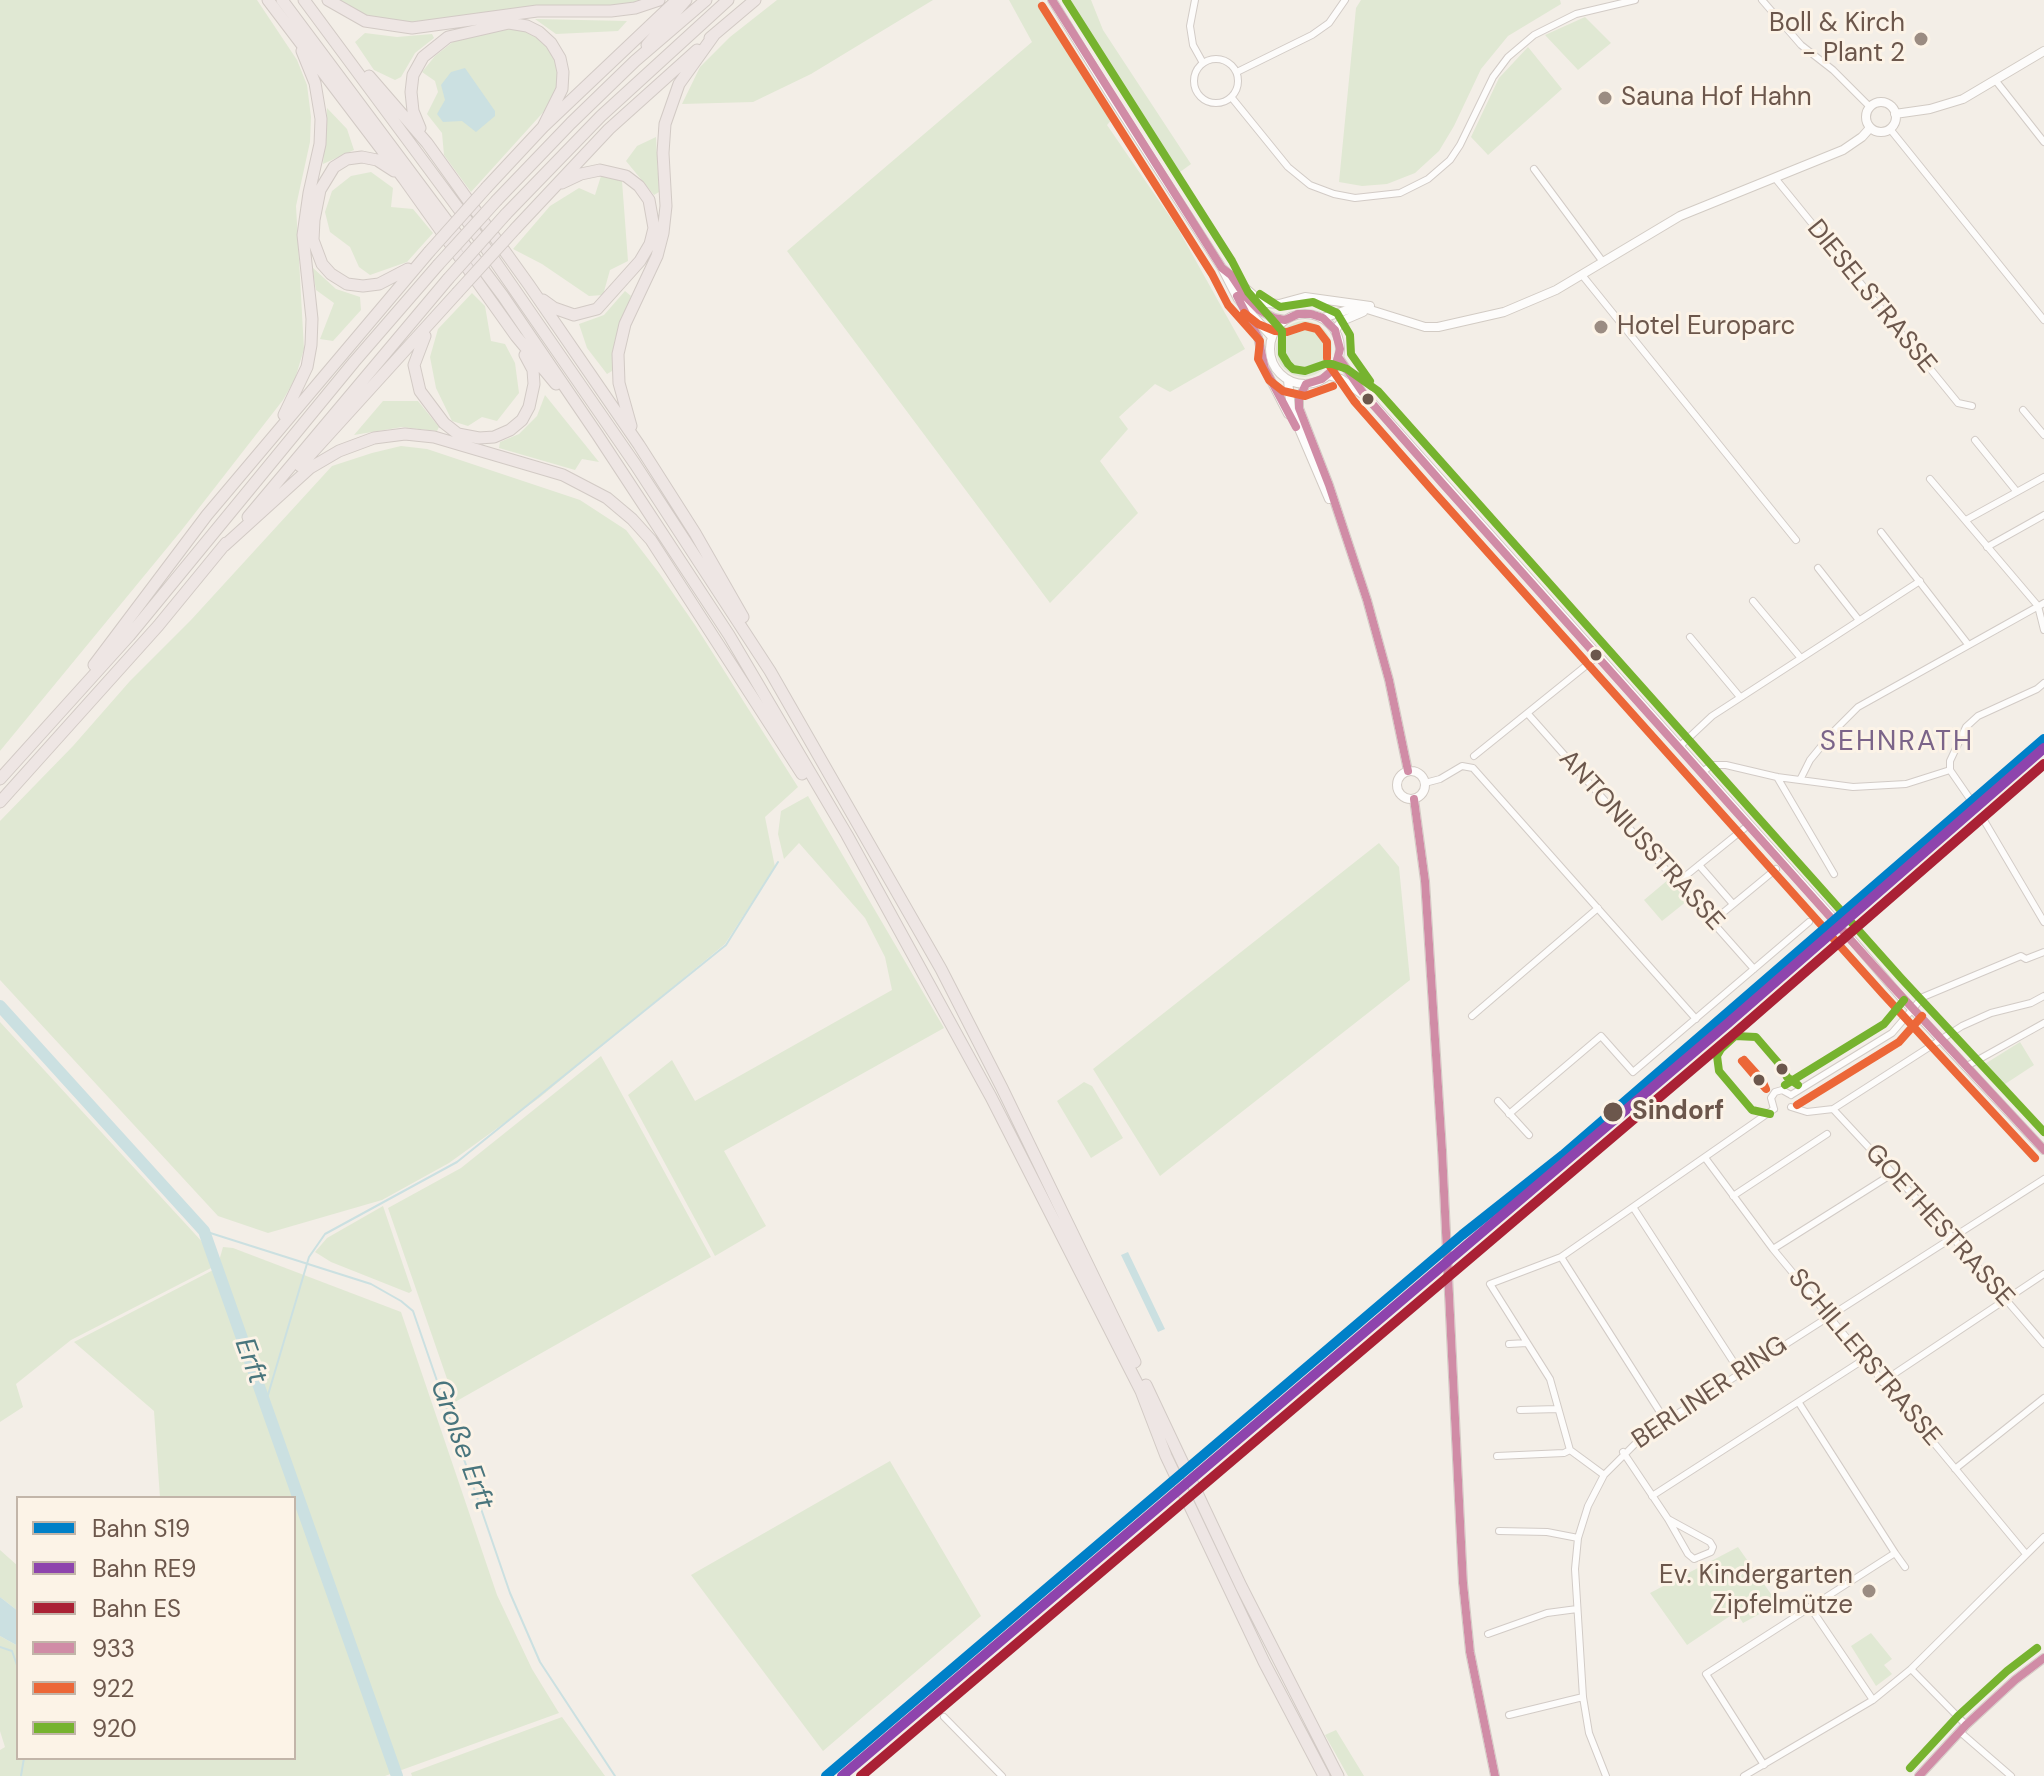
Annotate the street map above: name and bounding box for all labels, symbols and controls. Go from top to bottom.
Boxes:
place label: Boll & Kirch - Plant 2 [1769,8,1905,70]
marker: Boll & Kirch - Plant 2 [1912,30,1930,48]
place label: Sauna Hof Hahn [1621,82,1812,114]
marker: Sauna Hof Hahn [1596,89,1614,107]
street label: DIESELSTRASSE [1800,214,1942,380]
place label: Hotel Europarc [1617,311,1795,343]
marker: Hotel Europarc [1592,318,1610,336]
unlabelled marker [1360,391,1376,407]
unlabelled marker [1588,647,1604,663]
district label: SEHNRATH [1820,726,1974,760]
street label: ANTONIUSSTRASSE [1552,744,1730,938]
unlabelled marker [1774,1061,1790,1077]
unlabelled marker [1751,1072,1767,1088]
place label: Sindorf [1632,1096,1724,1128]
marker: Sindorf [1601,1100,1625,1124]
street label: GOETHESTRASSE [1858,1138,2020,1314]
street label: SCHILLERSTRASSE [1781,1263,1947,1453]
street label: BERLINER RING [1627,1330,1793,1456]
water label: Erft [226,1334,274,1388]
water label: Große Erft [422,1375,500,1515]
legend [16,1496,296,1760]
text: Bahn S19 [92,1513,190,1544]
text: Bahn RE9 [92,1553,196,1584]
place label: Ev. Kindergarten Zipfelmütze [1659,1560,1853,1622]
marker: Ev. Kindergarten Zipfelmütze [1860,1582,1878,1600]
text: Bahn ES [92,1593,181,1624]
text: 933 [92,1633,135,1664]
text: 922 [92,1673,134,1704]
text: 920 [92,1713,137,1744]

